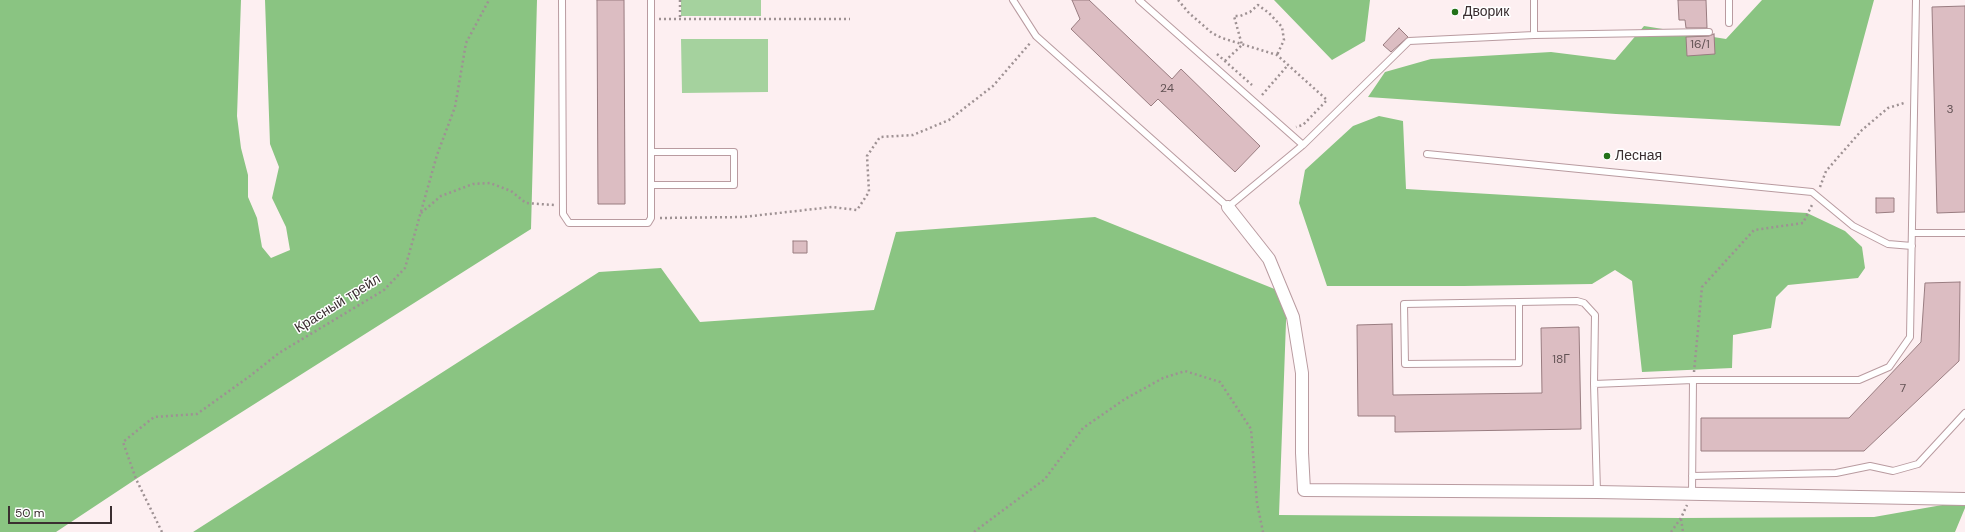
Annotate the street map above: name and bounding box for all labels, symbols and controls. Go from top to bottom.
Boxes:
place label: Дворик [1463,4,1509,20]
marker: Дворик [1450,7,1460,17]
house number: 16/1 [1690,38,1710,52]
house number: 24 [1160,82,1174,96]
house number: 3 [1946,103,1954,117]
place label: Лесная [1615,148,1662,164]
marker: Лесная [1602,151,1612,161]
street label: Красный трейл [292,271,384,337]
house number: 18Г [1552,353,1570,367]
house number: 7 [1900,382,1906,396]
scale bar [10,498,114,524]
text: 50 m [15,505,44,521]

